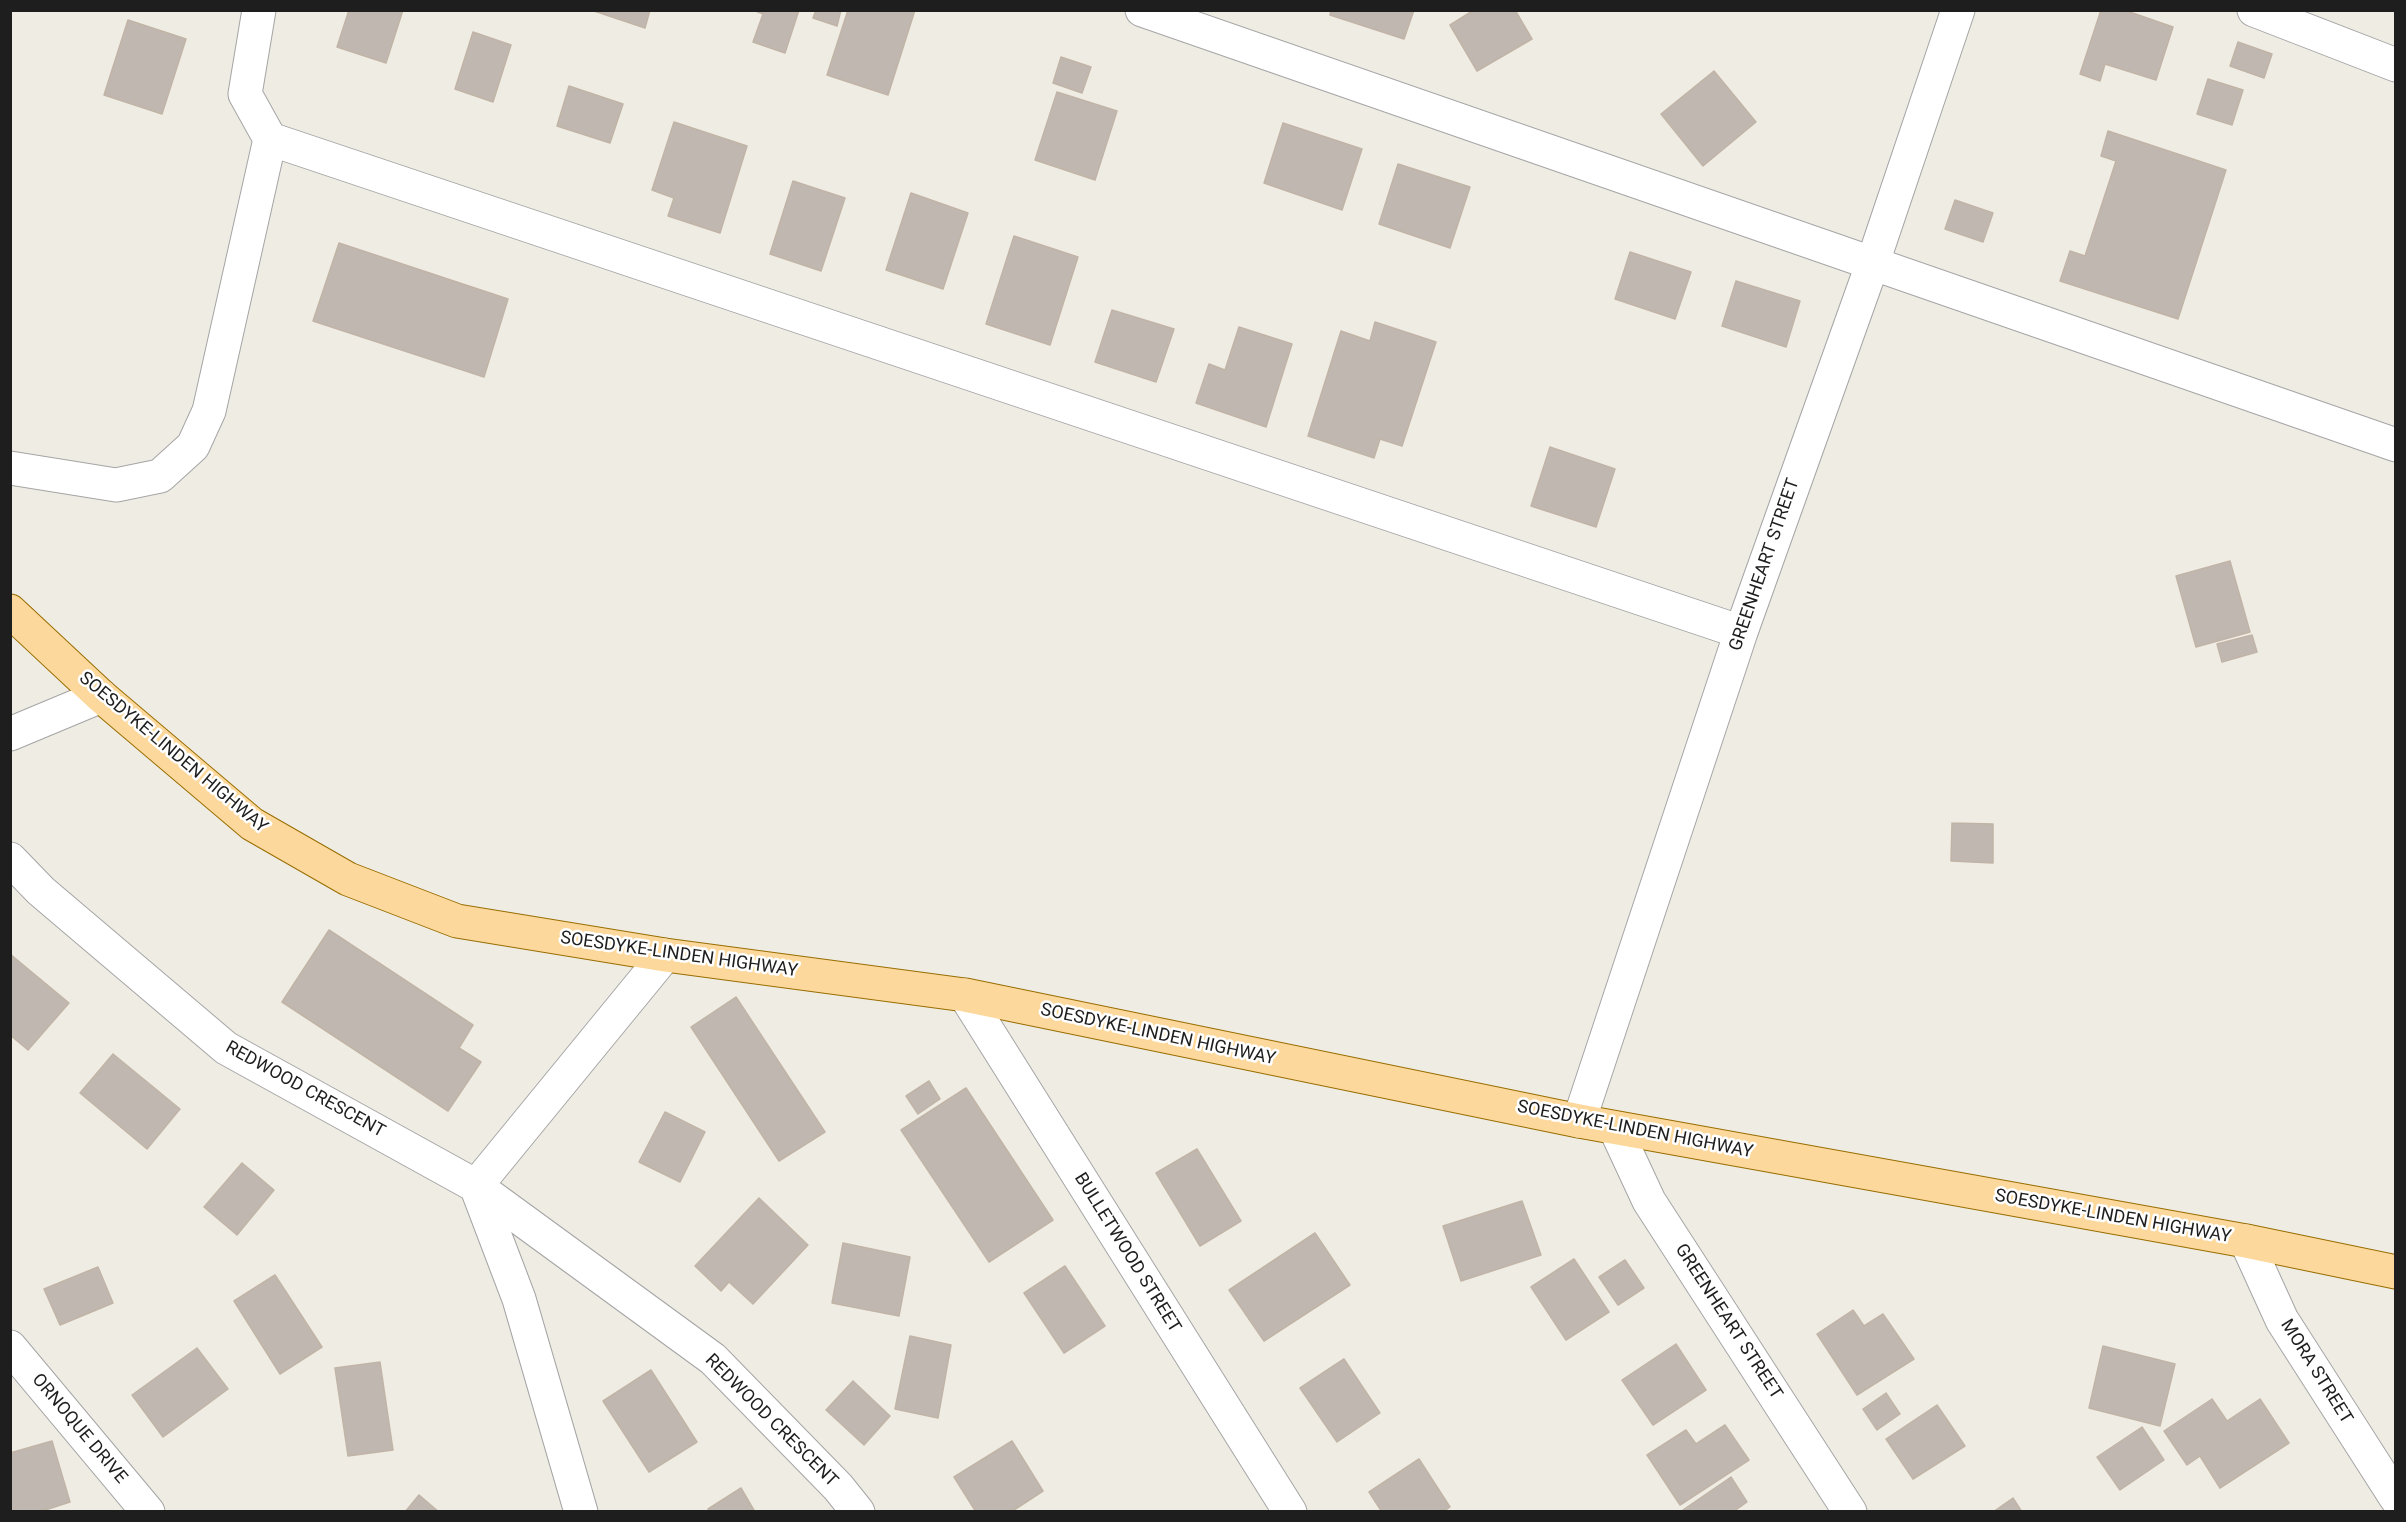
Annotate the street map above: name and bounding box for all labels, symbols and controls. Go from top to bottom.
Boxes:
street label: GREENHEART STREET [1725,476,1805,654]
street label: SOESDYKE-LINDEN HIGHWAY [74,668,272,838]
street label: SOESDYKE-LINDEN HIGHWAY [559,928,799,982]
street label: SOESDYKE-LINDEN HIGHWAY [1039,1000,1277,1070]
street label: REDWOOD CRESCENT [221,1037,389,1143]
street label: SOESDYKE-LINDEN HIGHWAY [1515,1097,1755,1163]
street label: BULLETWOOD STREET [1069,1169,1185,1337]
street label: SOESDYKE-LINDEN HIGHWAY [1993,1186,2233,1248]
street label: GREENHEART STREET [1670,1240,1786,1404]
street label: MORA STREET [2275,1316,2357,1428]
street label: REDWOOD CRESCENT [700,1350,842,1492]
street label: ORNOQUE DRIVE [27,1370,131,1488]

